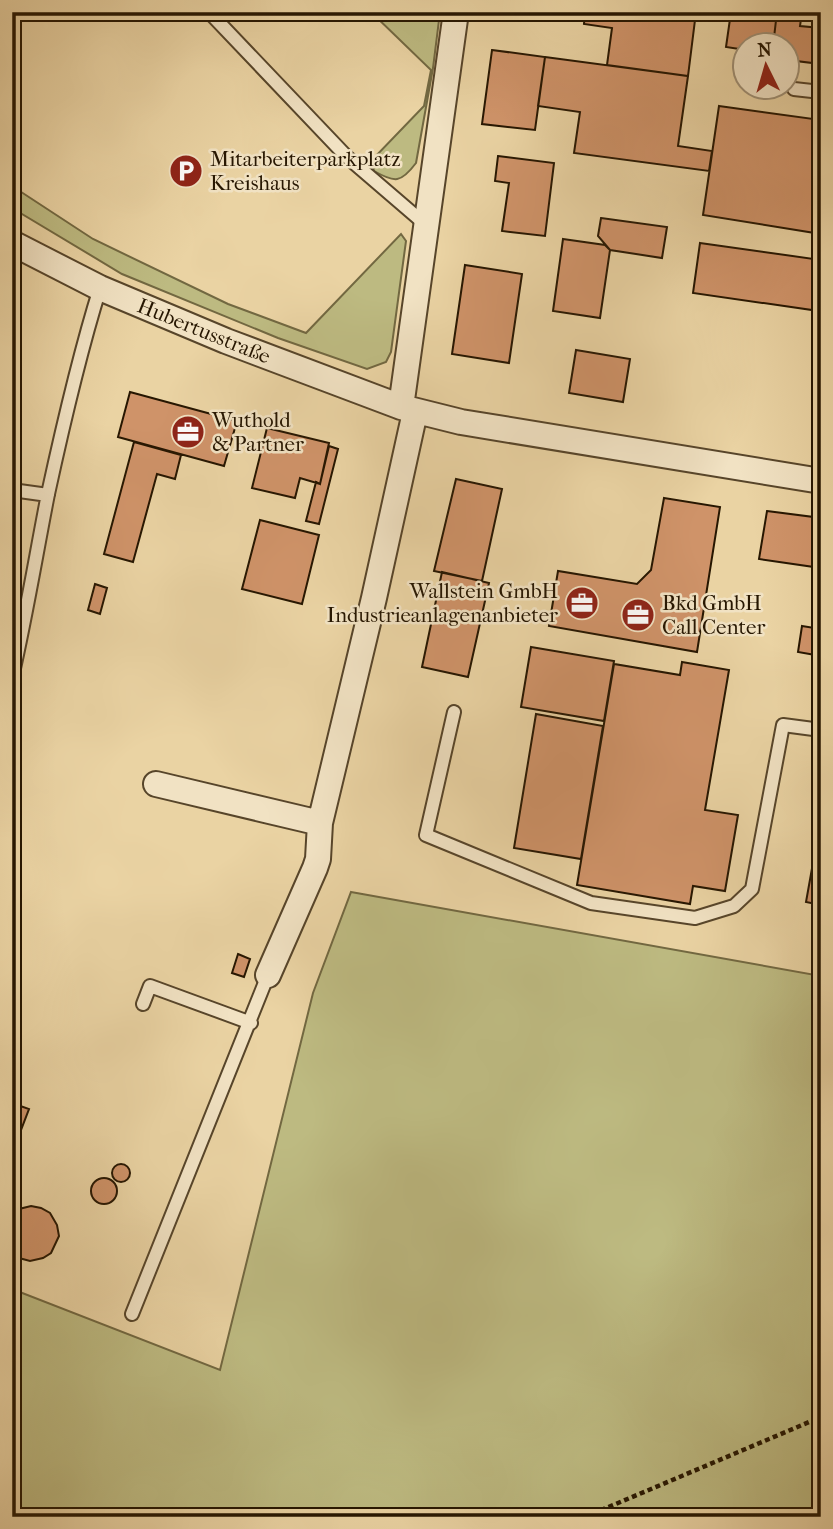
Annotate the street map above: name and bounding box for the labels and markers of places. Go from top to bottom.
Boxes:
place label: Mitarbeiterparkplatz Kreishaus [210,147,400,195]
parking icon: Mitarbeiterparkplatz Kreishaus [167,152,205,190]
place label: Wuthold & Partner [211,408,304,456]
office icon: Wuthold & Partner [169,413,207,451]
place label: Wallstein GmbH Industrieanlagenanbieter [327,579,558,627]
office icon: Wallstein GmbH Industrieanlagenanbieter [563,584,601,622]
place label: Bkd GmbH Call Center [662,591,765,639]
office icon: Bkd GmbH Call Center [619,596,657,634]

